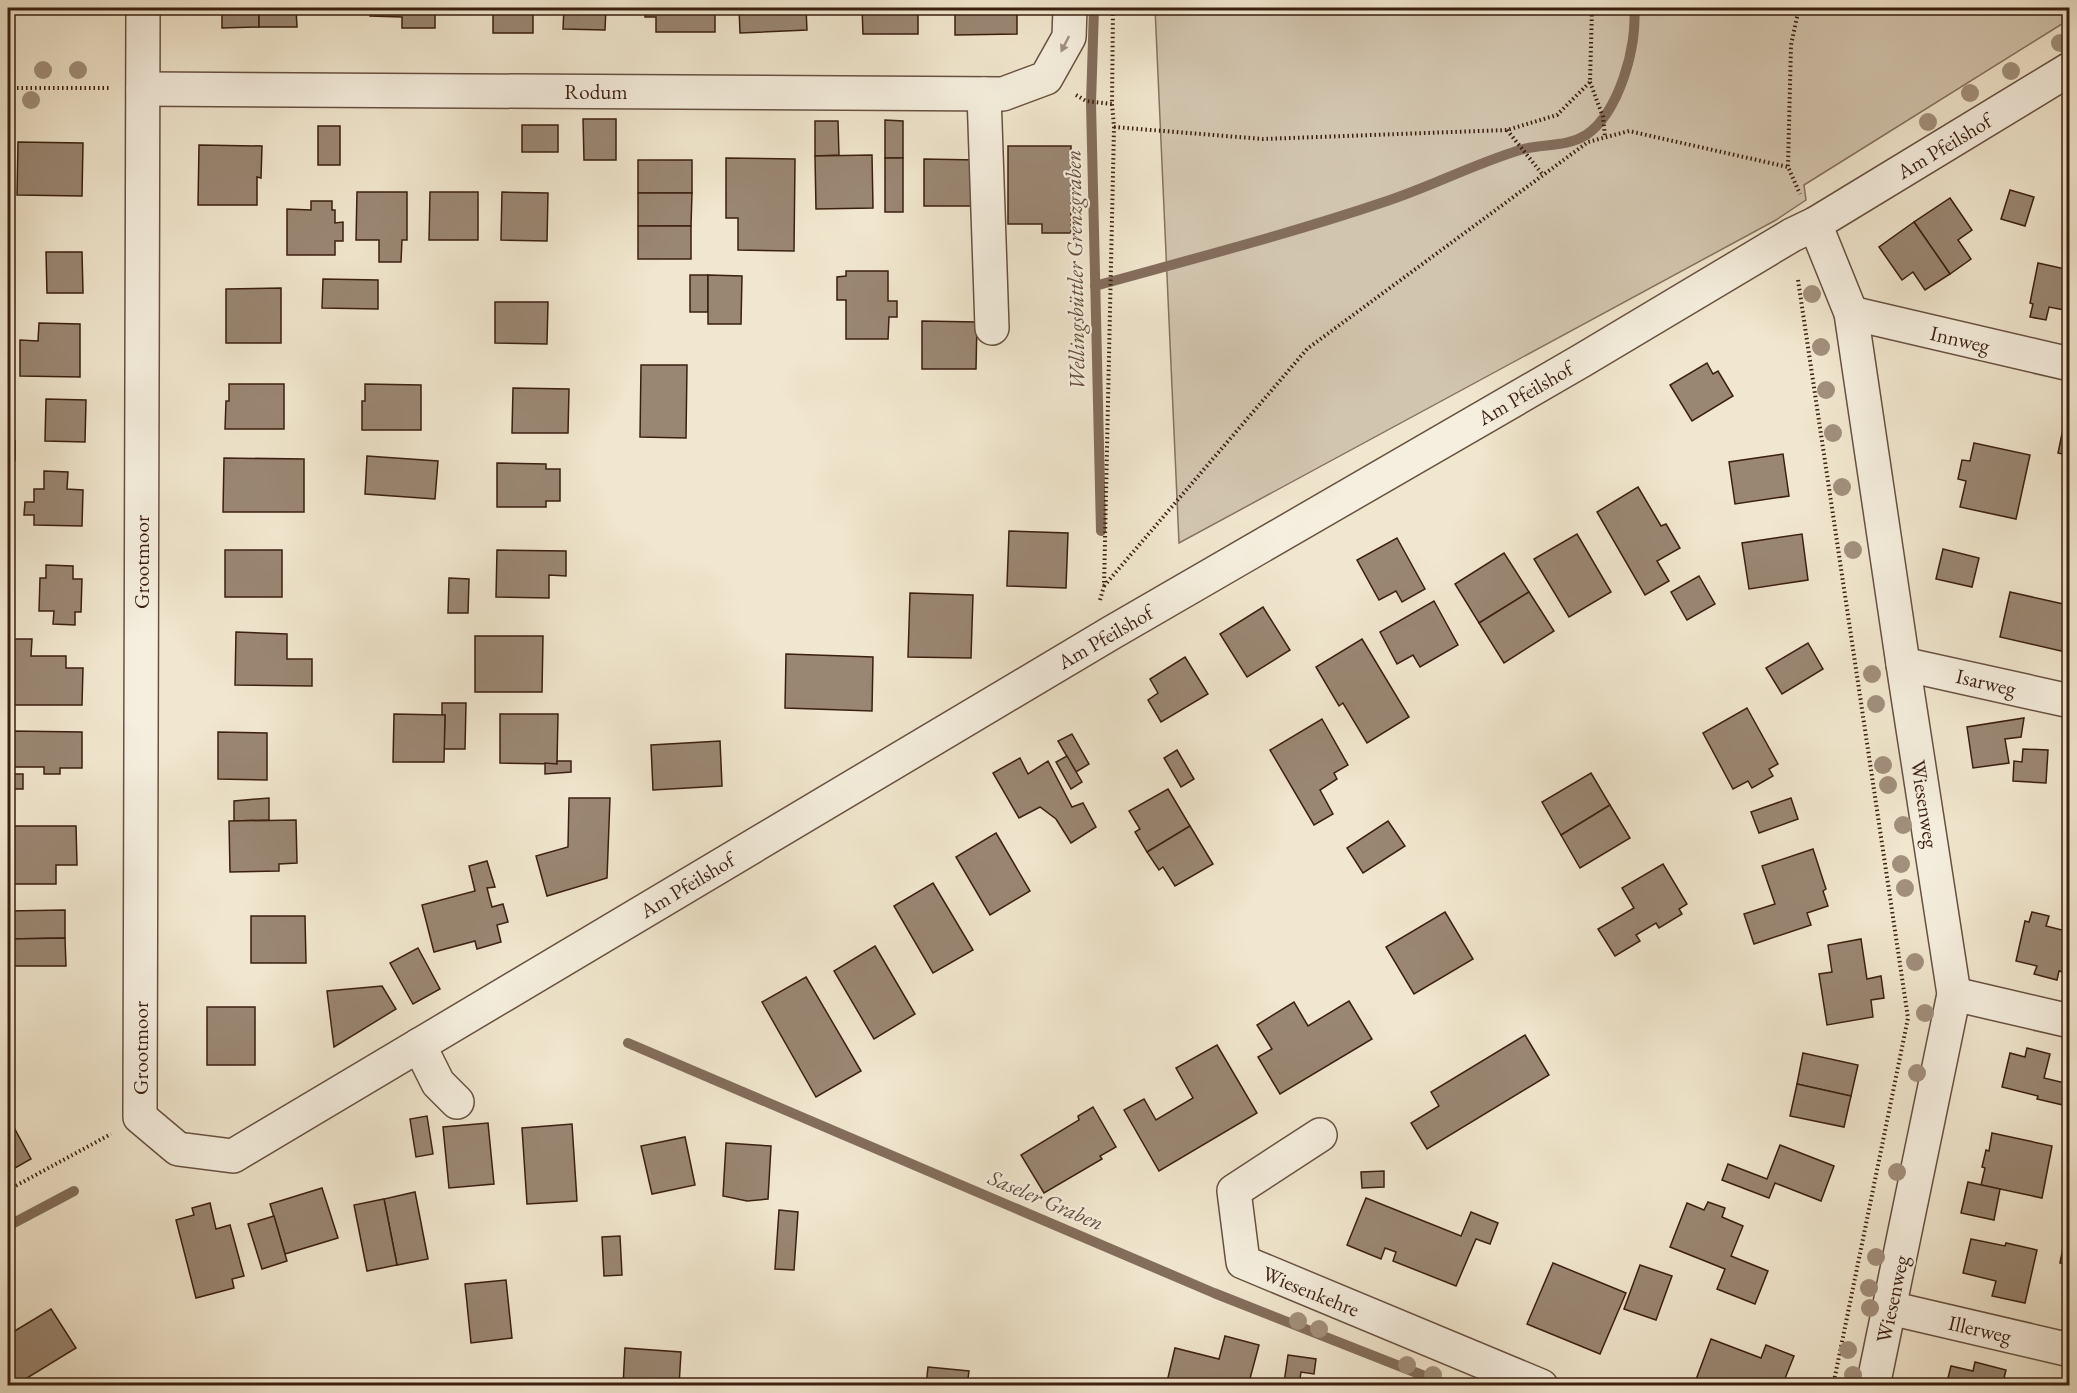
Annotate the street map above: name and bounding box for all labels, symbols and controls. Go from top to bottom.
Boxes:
one-way arrow [1060,36,1069,53]
street label: Rodum [564,78,628,105]
street label: Am Pfeilshof [1891,106,1998,185]
water label: Wellingsbüttler Grenzgraben [1058,150,1092,390]
street label: Innweg [1928,319,1993,359]
street label: Am Pfeilshof [1472,354,1580,432]
street label: Grootmoor [128,515,155,609]
street label: Am Pfeilshof [1052,598,1160,676]
street label: Isarweg [1953,662,2019,702]
street label: Wiesenweg [1905,758,1945,851]
street label: Am Pfeilshof [634,845,741,924]
street label: Grootmoor [127,1001,154,1095]
water label: Saseler Graben [983,1162,1108,1237]
street label: Wiesenweg [1870,1252,1915,1345]
street label: Wiesenkehre [1259,1259,1363,1323]
street label: Illerweg [1946,1309,2015,1350]

